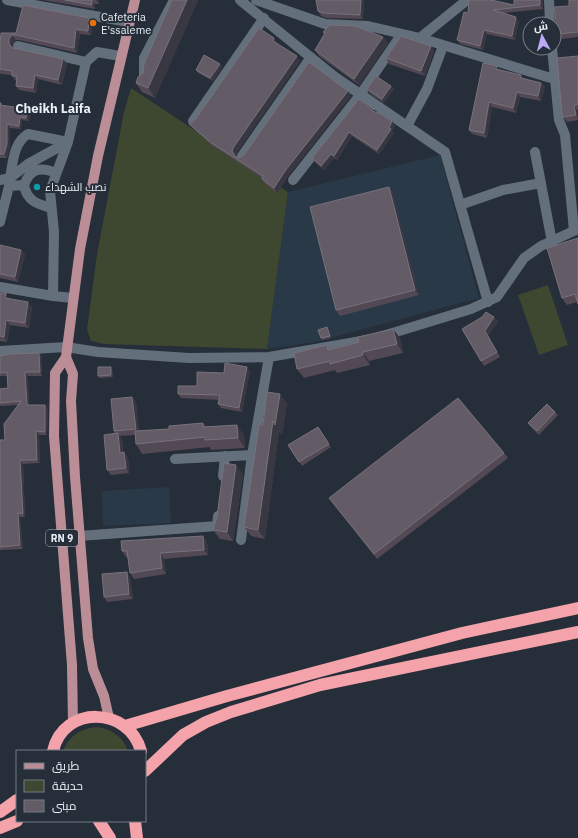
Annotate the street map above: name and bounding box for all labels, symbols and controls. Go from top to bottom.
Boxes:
place label: Cafeteria E'ssaleme [101,10,151,37]
north arrow [522,16,562,56]
marker: Cafeteria E'ssaleme [88,18,98,28]
text: ش [533,18,549,34]
district label: Cheikh Laifa [15,100,91,117]
place label: نصب الشهداء [45,180,106,194]
marker: نصب الشهداء [32,182,42,192]
road number: RN 9 [46,530,78,546]
legend [16,750,146,822]
text: طريق [52,758,80,773]
text: حديقة [52,778,83,793]
text: مبنى [52,798,77,813]

